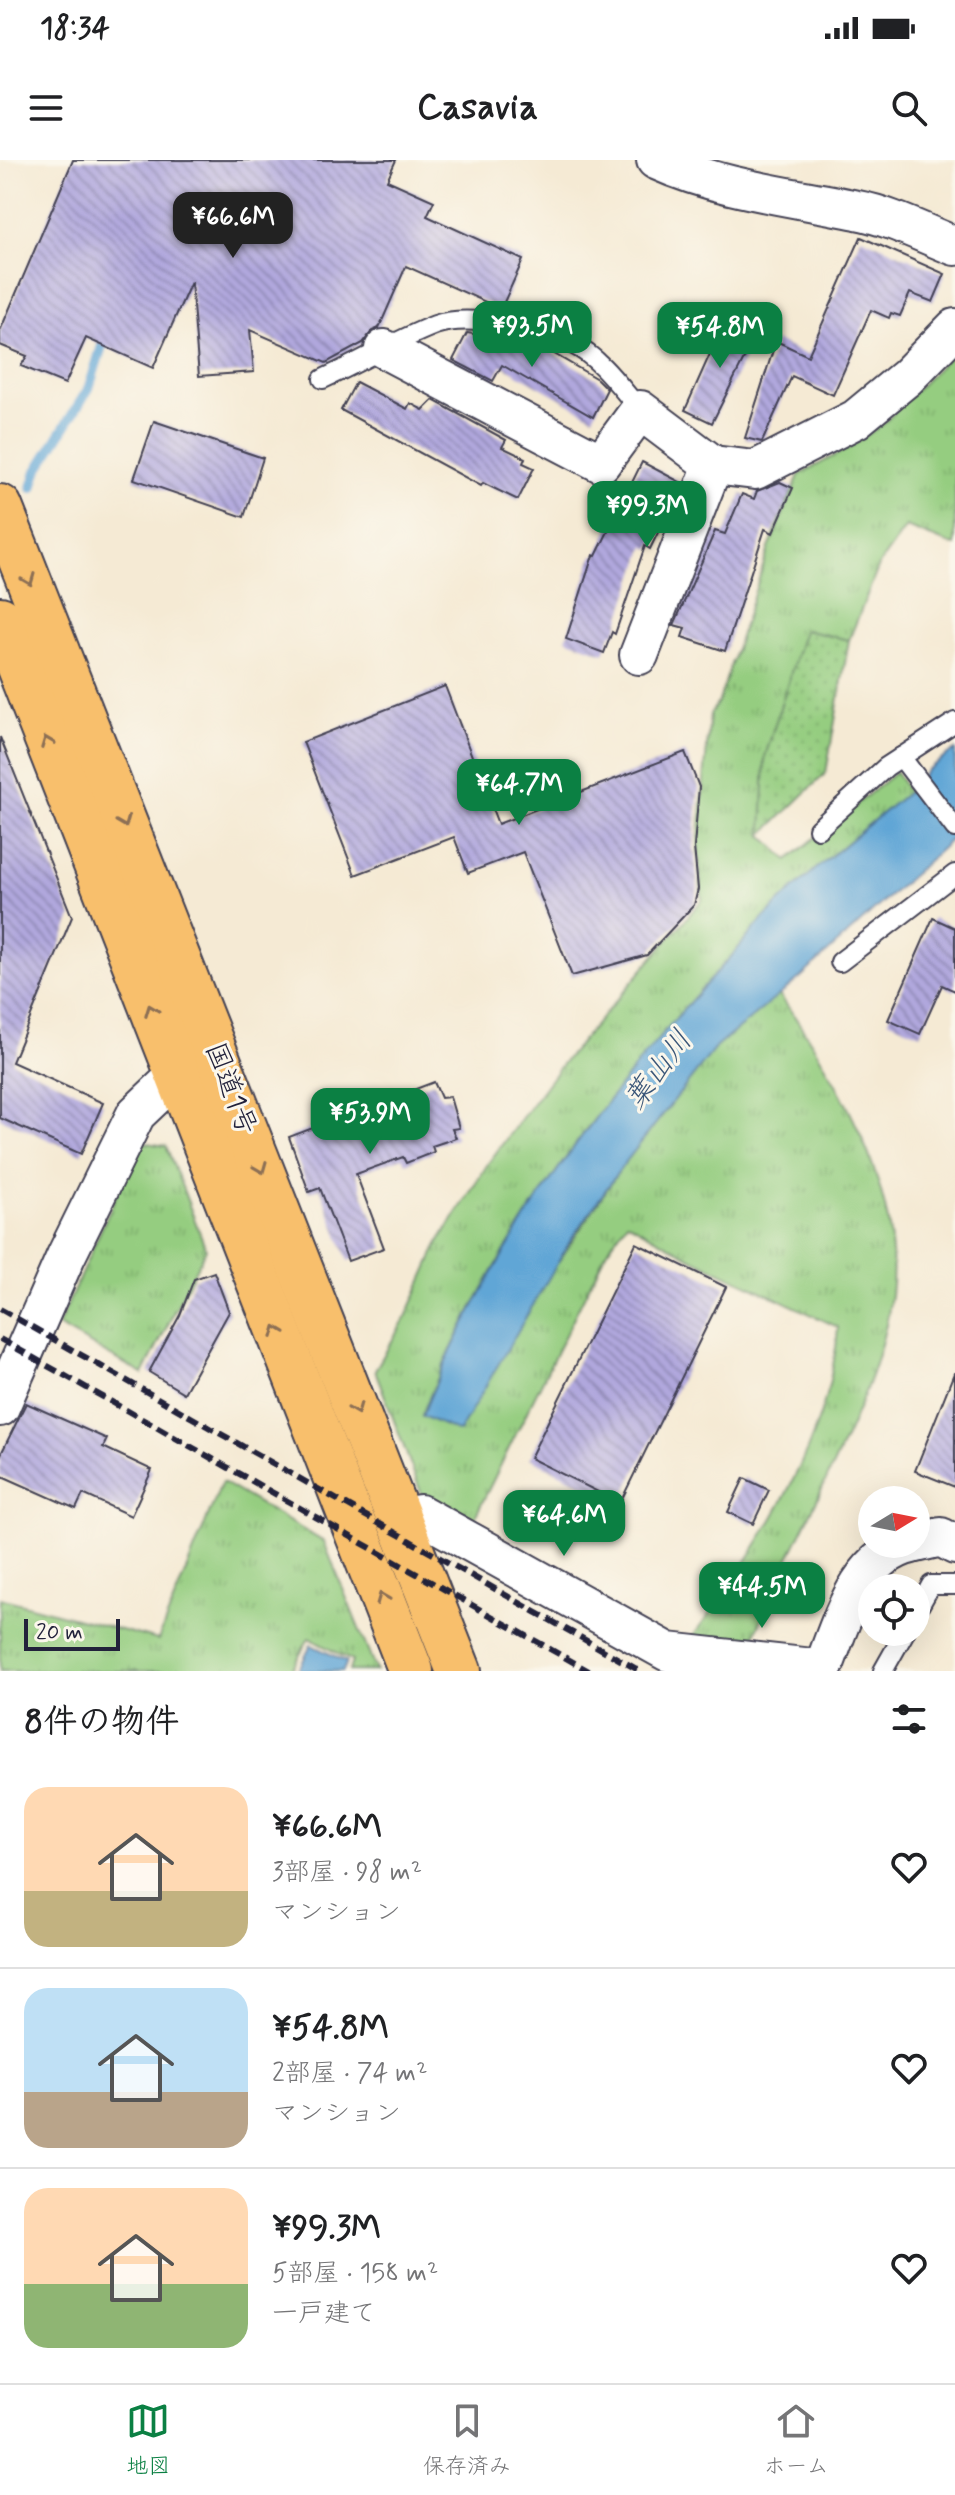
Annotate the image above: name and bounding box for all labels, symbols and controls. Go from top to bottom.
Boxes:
text: 18:34 [40,9,110,48]
text: Casavia [417,85,538,132]
icon: menu [24,86,68,130]
icon: search [887,86,931,130]
pin: ¥66.6M [168,192,298,260]
text: ¥66.6M [191,201,275,235]
pin: ¥93.5M [467,301,597,369]
pin: ¥54.8M [655,302,785,370]
text: ¥93.5M [491,310,573,344]
text: ¥54.8M [675,311,765,345]
pin: ¥99.3M [582,481,712,549]
text: ¥99.3M [605,490,689,524]
one-way arrow [19,572,35,586]
one-way arrow [40,736,57,750]
pin: ¥64.7M [454,759,584,827]
text: ¥64.7M [475,768,563,802]
one-way arrow [114,814,131,828]
one-way arrow [144,1004,161,1018]
water label: 葉山川 [616,1022,702,1118]
street label: 国道1号 [195,1037,265,1141]
pin: ¥53.9M [305,1088,435,1156]
text: ¥53.9M [329,1097,411,1131]
one-way arrow [251,1160,268,1174]
one-way arrow [270,1324,286,1338]
one-way arrow [346,1401,363,1415]
north arrow [858,1486,930,1558]
map controls [858,1486,930,1646]
pin: ¥64.6M [499,1490,629,1558]
text: ¥64.6M [521,1499,607,1533]
pin: ¥44.5M [697,1562,827,1630]
text: ¥44.5M [717,1571,807,1605]
button: locate [858,1574,930,1646]
one-way arrow [375,1592,392,1606]
scale bar [24,1615,120,1651]
text: 20 m [36,1619,83,1647]
icon: filters [887,1697,931,1741]
text: 8件の物件 [24,1700,179,1745]
text: ¥66.6M [272,1805,382,1850]
icon: home [88,1819,184,1915]
icon: heart [887,1845,931,1889]
text: 3部屋 · 98 m² [272,1856,422,1890]
text: マンション [272,1896,401,1930]
text: ¥54.8M [272,2006,389,2051]
icon: home [88,2020,184,2116]
icon: heart [887,2046,931,2090]
text: 2部屋 · 74 m² [272,2057,428,2091]
text: マンション [272,2097,401,2131]
text: ¥99.3M [272,2206,381,2251]
icon: home [88,2220,184,2316]
icon: heart [887,2246,931,2290]
text: 5部屋 · 158 m² [272,2257,438,2291]
text: 一戸建て [272,2297,376,2331]
tab: 地図 [126,2399,170,2481]
tab: 保存済み [423,2399,511,2481]
tab: ホーム [764,2399,829,2481]

